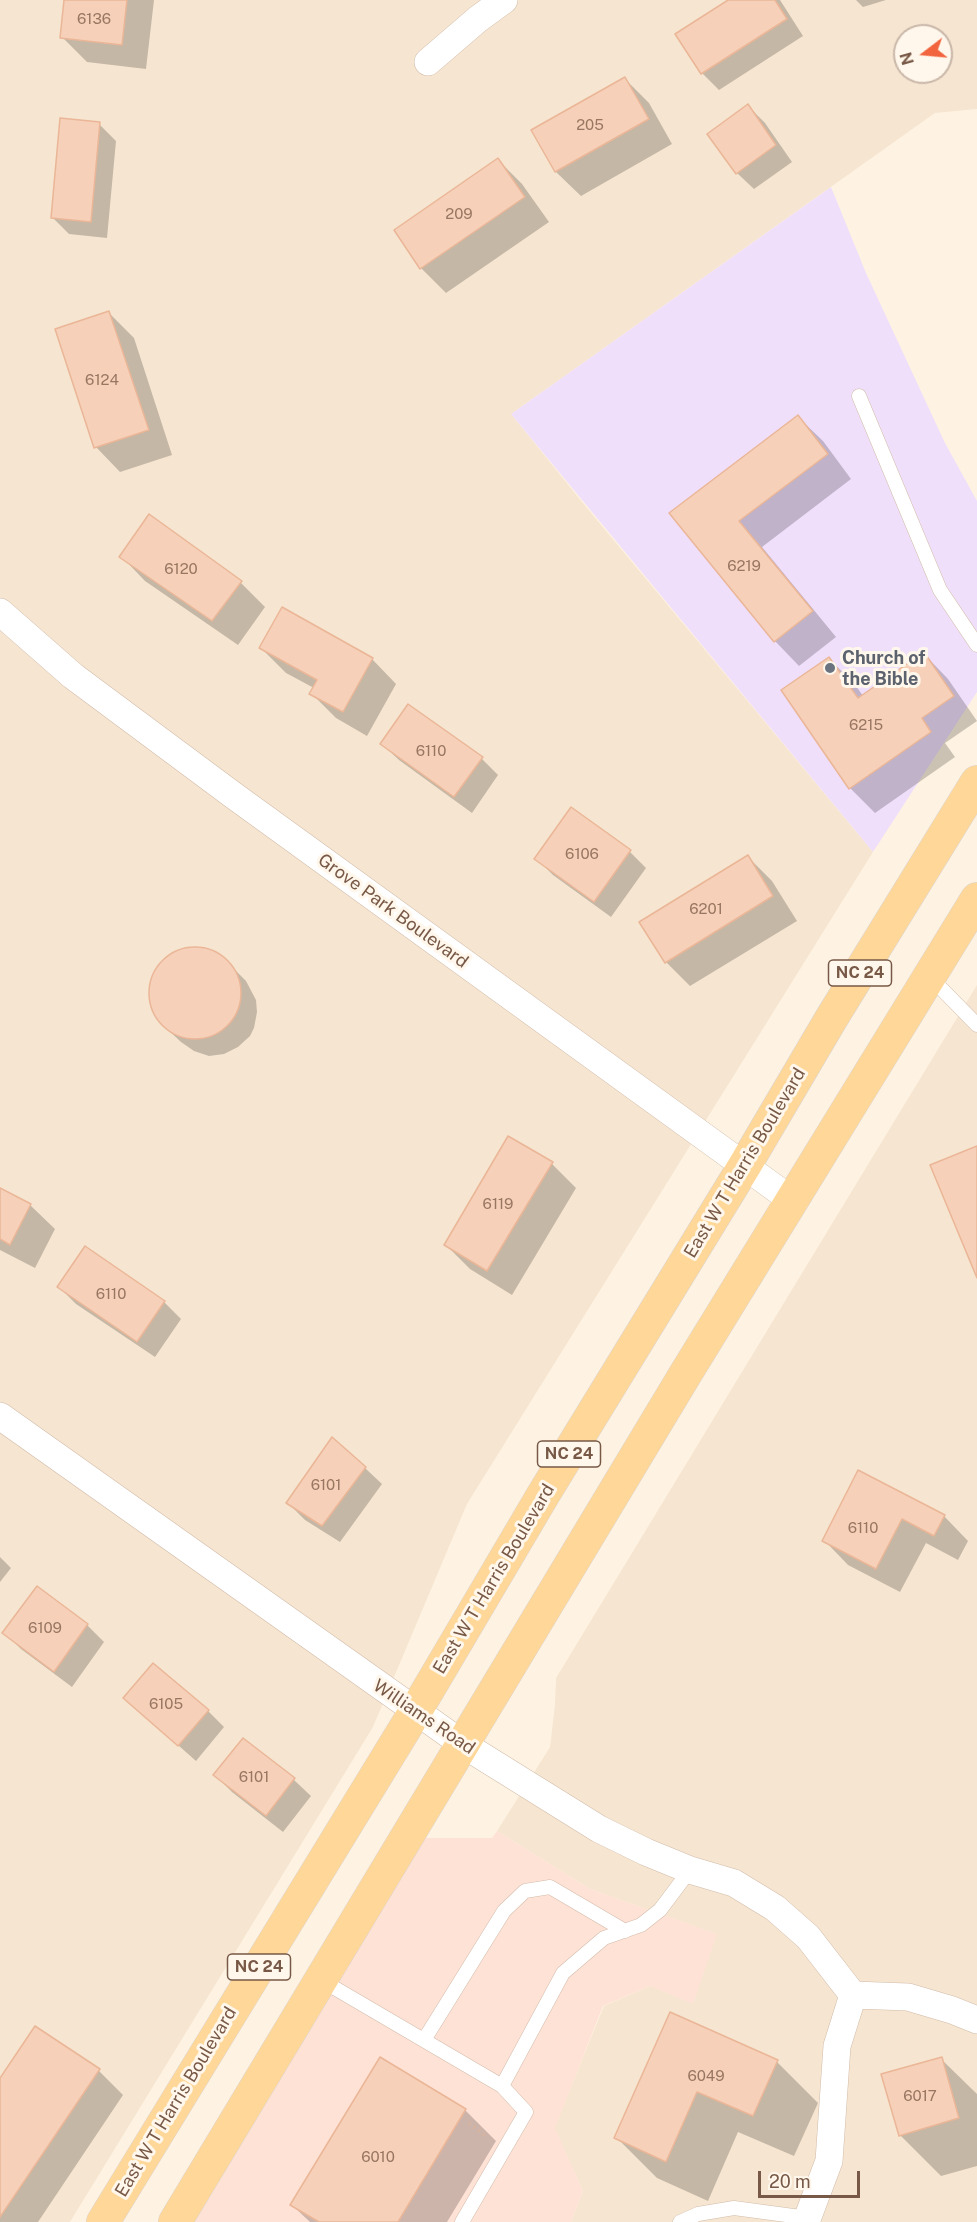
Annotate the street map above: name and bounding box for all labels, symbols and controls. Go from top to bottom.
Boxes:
house number: 6136 [77,10,111,28]
north arrow [893,24,953,84]
text: N [896,50,918,67]
house number: 205 [576,116,604,134]
house number: 209 [445,205,473,223]
house number: 6124 [85,371,119,389]
house number: 6219 [727,557,761,575]
house number: 6120 [164,560,198,578]
place label: Church of the Bible [842,647,925,690]
marker: Church of the Bible [823,661,837,675]
house number: 6215 [849,716,883,734]
house number: 6110 [416,742,446,760]
house number: 6106 [565,845,599,863]
street label: Grove Park Boulevard [314,849,472,973]
house number: 6201 [689,900,723,918]
road number: NC 24 [828,960,892,986]
street label: East W T Harris Boulevard [680,1064,810,1262]
house number: 6119 [483,1195,513,1213]
house number: 6110 [96,1285,126,1303]
road number: NC 24 [538,1441,600,1467]
house number: 6101 [311,1476,341,1494]
street label: East W T Harris Boulevard [429,1480,559,1678]
house number: 6110 [848,1519,878,1537]
house number: 6109 [28,1619,62,1637]
street label: Williams Road [369,1675,479,1759]
house number: 6105 [149,1695,183,1713]
house number: 6101 [239,1768,269,1786]
road number: NC 24 [228,1954,290,1980]
street label: East W T Harris Boulevard [111,2003,241,2201]
house number: 6049 [687,2067,725,2085]
house number: 6017 [903,2087,937,2105]
house number: 6010 [361,2148,395,2166]
scale bar [761,2159,863,2197]
text: 20 m [769,2171,811,2192]

